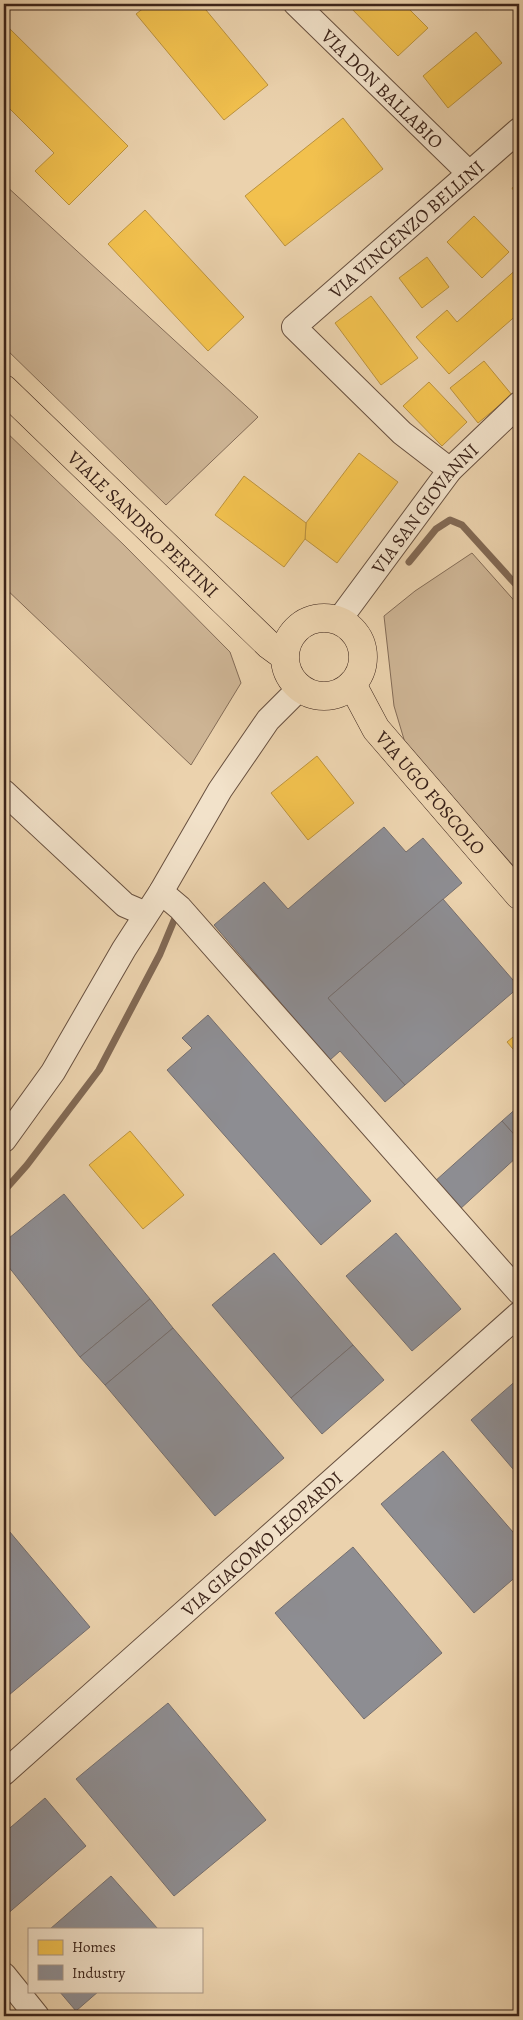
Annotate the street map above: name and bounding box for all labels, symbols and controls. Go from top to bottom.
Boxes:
street label: VIA DON BALLABIO [314,23,449,155]
street label: VIA VINCENZO BELLINI [323,154,490,305]
street label: VIA SAN GIOVANNI [365,438,485,580]
street label: VIALE SANDRO PERTINI [61,445,224,604]
street label: VIA UGO FOSCOLO [369,725,491,861]
street label: VIA GIACOMO LEOPARDI [175,1466,348,1624]
legend [28,1928,202,1992]
text: Homes [72,1937,116,1957]
text: Industry [72,1963,126,1983]

